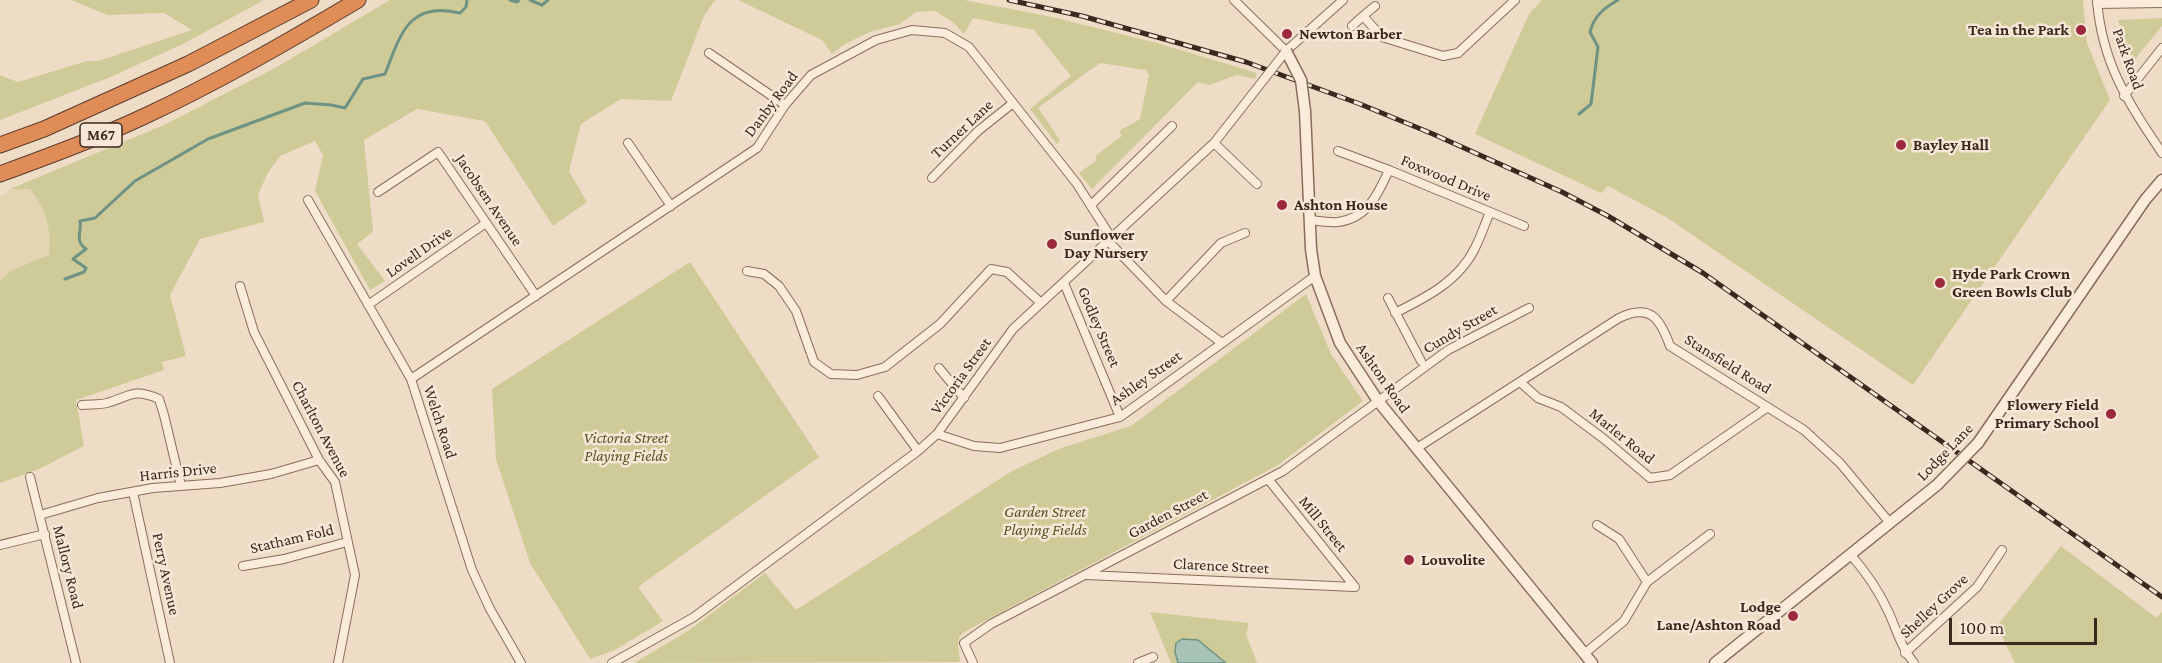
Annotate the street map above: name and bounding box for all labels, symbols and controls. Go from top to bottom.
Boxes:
place label: Tea in the Park [1968,20,2069,40]
marker: Tea in the Park [2074,23,2088,37]
place label: Newton Barber [1299,24,1402,44]
street label: Park Road [2108,26,2148,92]
marker: Newton Barber [1280,27,1294,41]
street label: Danby Road [740,67,802,141]
street label: Turner Lane [927,95,997,163]
road number: M67 [80,123,122,147]
place label: Bayley Hall [1913,135,1989,155]
marker: Bayley Hall [1894,138,1908,152]
street label: Jacobsen Avenue [451,150,527,250]
street label: Foxwood Drive [1398,150,1494,206]
place label: Ashton House [1294,195,1388,215]
marker: Ashton House [1275,198,1289,212]
street label: Lovell Drive [382,222,456,282]
place label: Sunflower Day Nursery [1064,225,1148,263]
marker: Sunflower Day Nursery [1045,237,1059,251]
place label: Hyde Park Crown Green Bowls Club [1952,264,2072,302]
marker: Hyde Park Crown Green Bowls Club [1933,276,1947,290]
street label: Godley Street [1073,284,1125,370]
street label: Cundy Street [1419,300,1501,358]
street label: Stansfield Road [1681,330,1775,398]
street label: Victoria Street [927,334,995,418]
street label: Ashton Road [1352,339,1414,417]
street label: Ashley Street [1106,346,1186,410]
street label: Charlton Avenue [287,377,355,481]
street label: Welch Road [419,383,461,461]
place label: Flowery Field Primary School [1995,395,2099,433]
street label: Marler Road [1585,404,1659,468]
marker: Flowery Field Primary School [2104,407,2118,421]
street label: Lodge Lane [1913,419,1977,485]
park label: Victoria Street Playing Fields [583,428,669,466]
street label: Harris Drive [138,458,218,486]
street label: Garden Street [1125,485,1211,543]
street label: Mill Street [1295,492,1351,556]
park label: Garden Street Playing Fields [1003,502,1087,540]
street label: Statham Fold [248,520,336,558]
street label: Mallory Road [48,523,88,611]
street label: Perry Avenue [148,531,184,617]
place label: Louvolite [1421,550,1485,570]
marker: Louvolite [1402,553,1416,567]
street label: Clarence Street [1173,554,1269,578]
street label: Shelley Grove [1896,569,1972,643]
place label: Lodge Lane/Ashton Road [1657,597,1781,635]
scale bar [1952,606,2100,644]
marker: Lodge Lane/Ashton Road [1786,609,1800,623]
text: 100 m [1960,618,2004,638]

